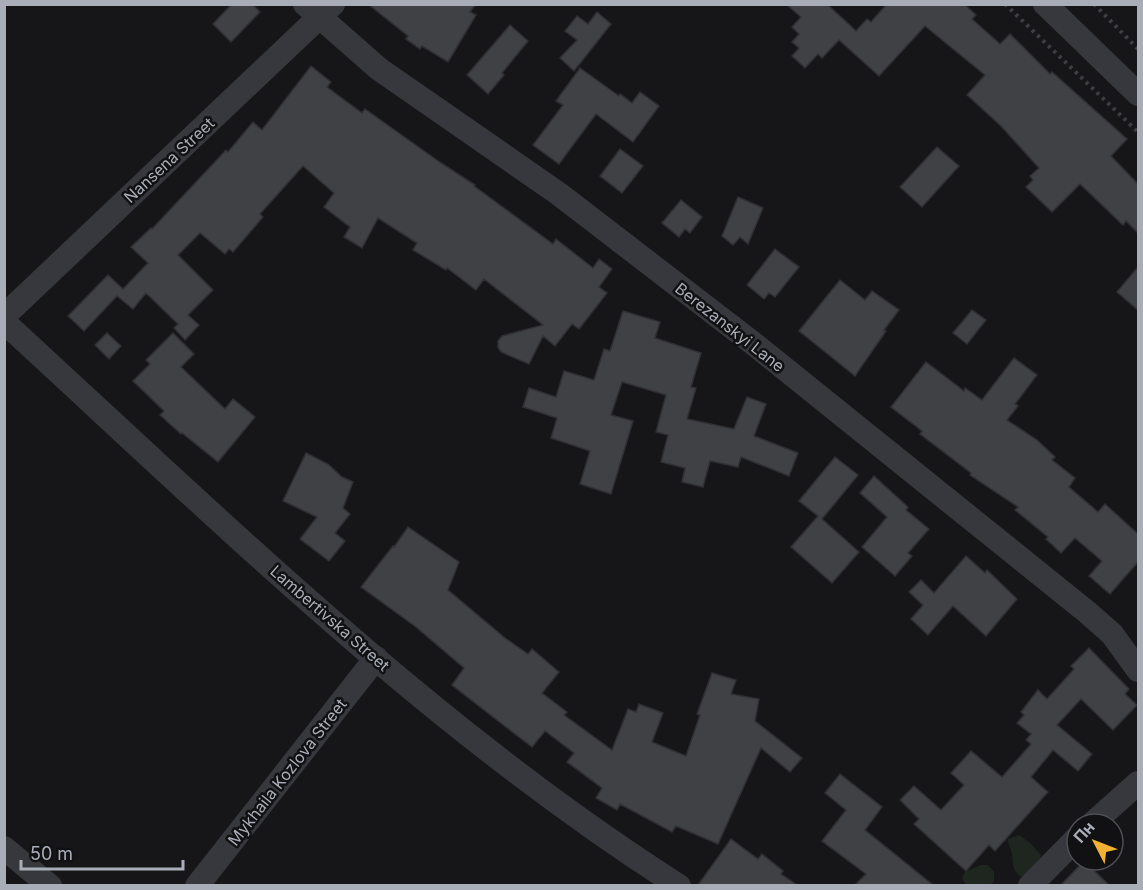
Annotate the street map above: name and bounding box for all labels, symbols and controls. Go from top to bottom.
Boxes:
street label: Nansena Street [120,113,218,207]
street label: Berezanskyi Lane [671,278,789,376]
street label: Lambertivska Street [266,561,394,675]
street label: Mykhaila Kozlova Street [223,694,351,850]
north arrow [1065,812,1125,872]
text: Пн [1069,817,1099,847]
scale bar [21,833,183,871]
text: 50 m [30,843,73,864]

